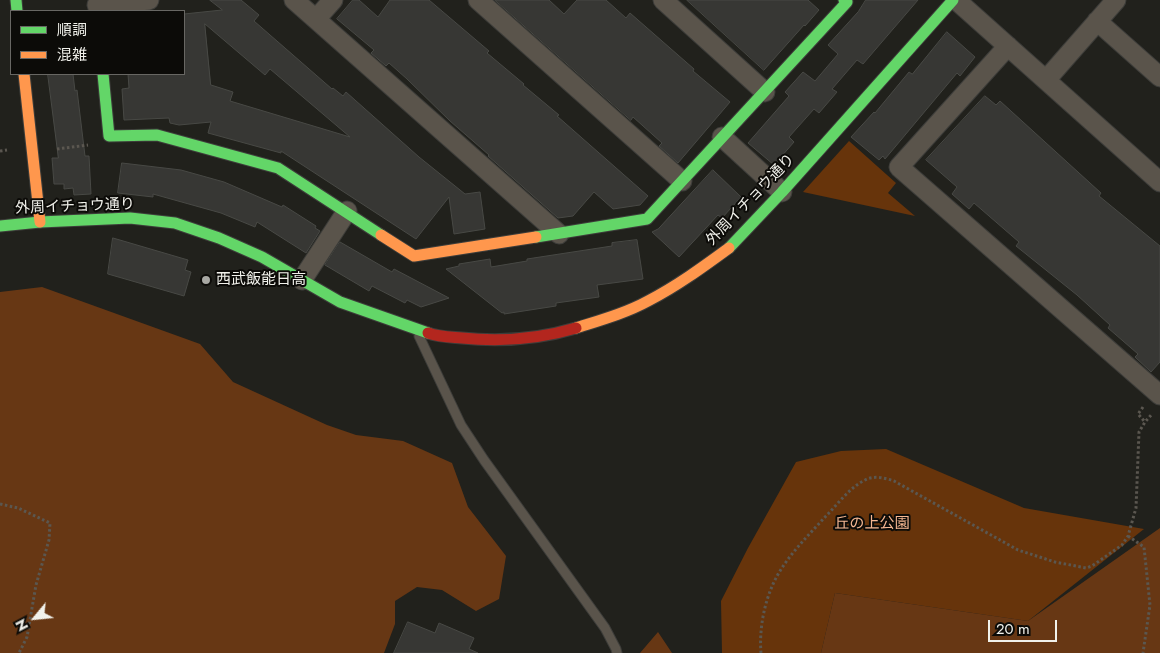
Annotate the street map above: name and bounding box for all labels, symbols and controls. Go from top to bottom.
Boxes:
legend [10,10,185,75]
text: 順調 [57,19,87,41]
text: 混雑 [57,44,87,66]
street label: 外周イチョウ通り [703,151,799,249]
street label: 外周イチョウ通り [15,196,135,218]
place label: 西武飯能日高 [216,271,306,289]
marker: 西武飯能日高 [200,274,212,286]
park label: 丘の上公園 [835,515,909,533]
north arrow [10,593,60,643]
scale bar [990,610,1059,642]
text: N [10,615,33,635]
text: 20 m [996,618,1030,640]

